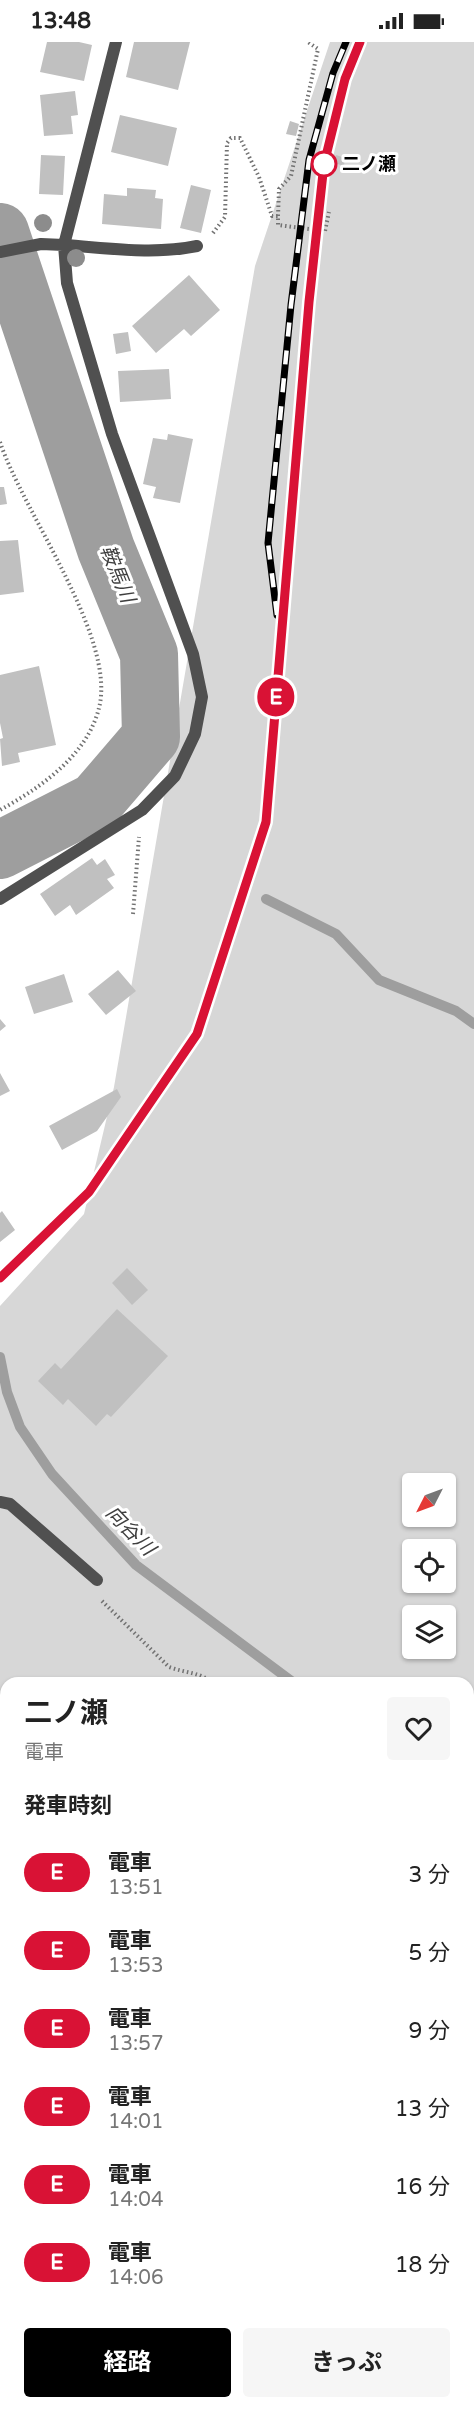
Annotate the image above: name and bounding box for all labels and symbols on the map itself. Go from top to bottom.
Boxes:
marker: 二ノ瀬 [311,151,337,177]
place label: 二ノ瀬 [342,153,396,175]
water label: 鞍馬川 [95,542,140,608]
line badge: E [256,678,296,716]
north arrow [402,1473,456,1527]
water label: 向谷川 [101,1501,161,1562]

